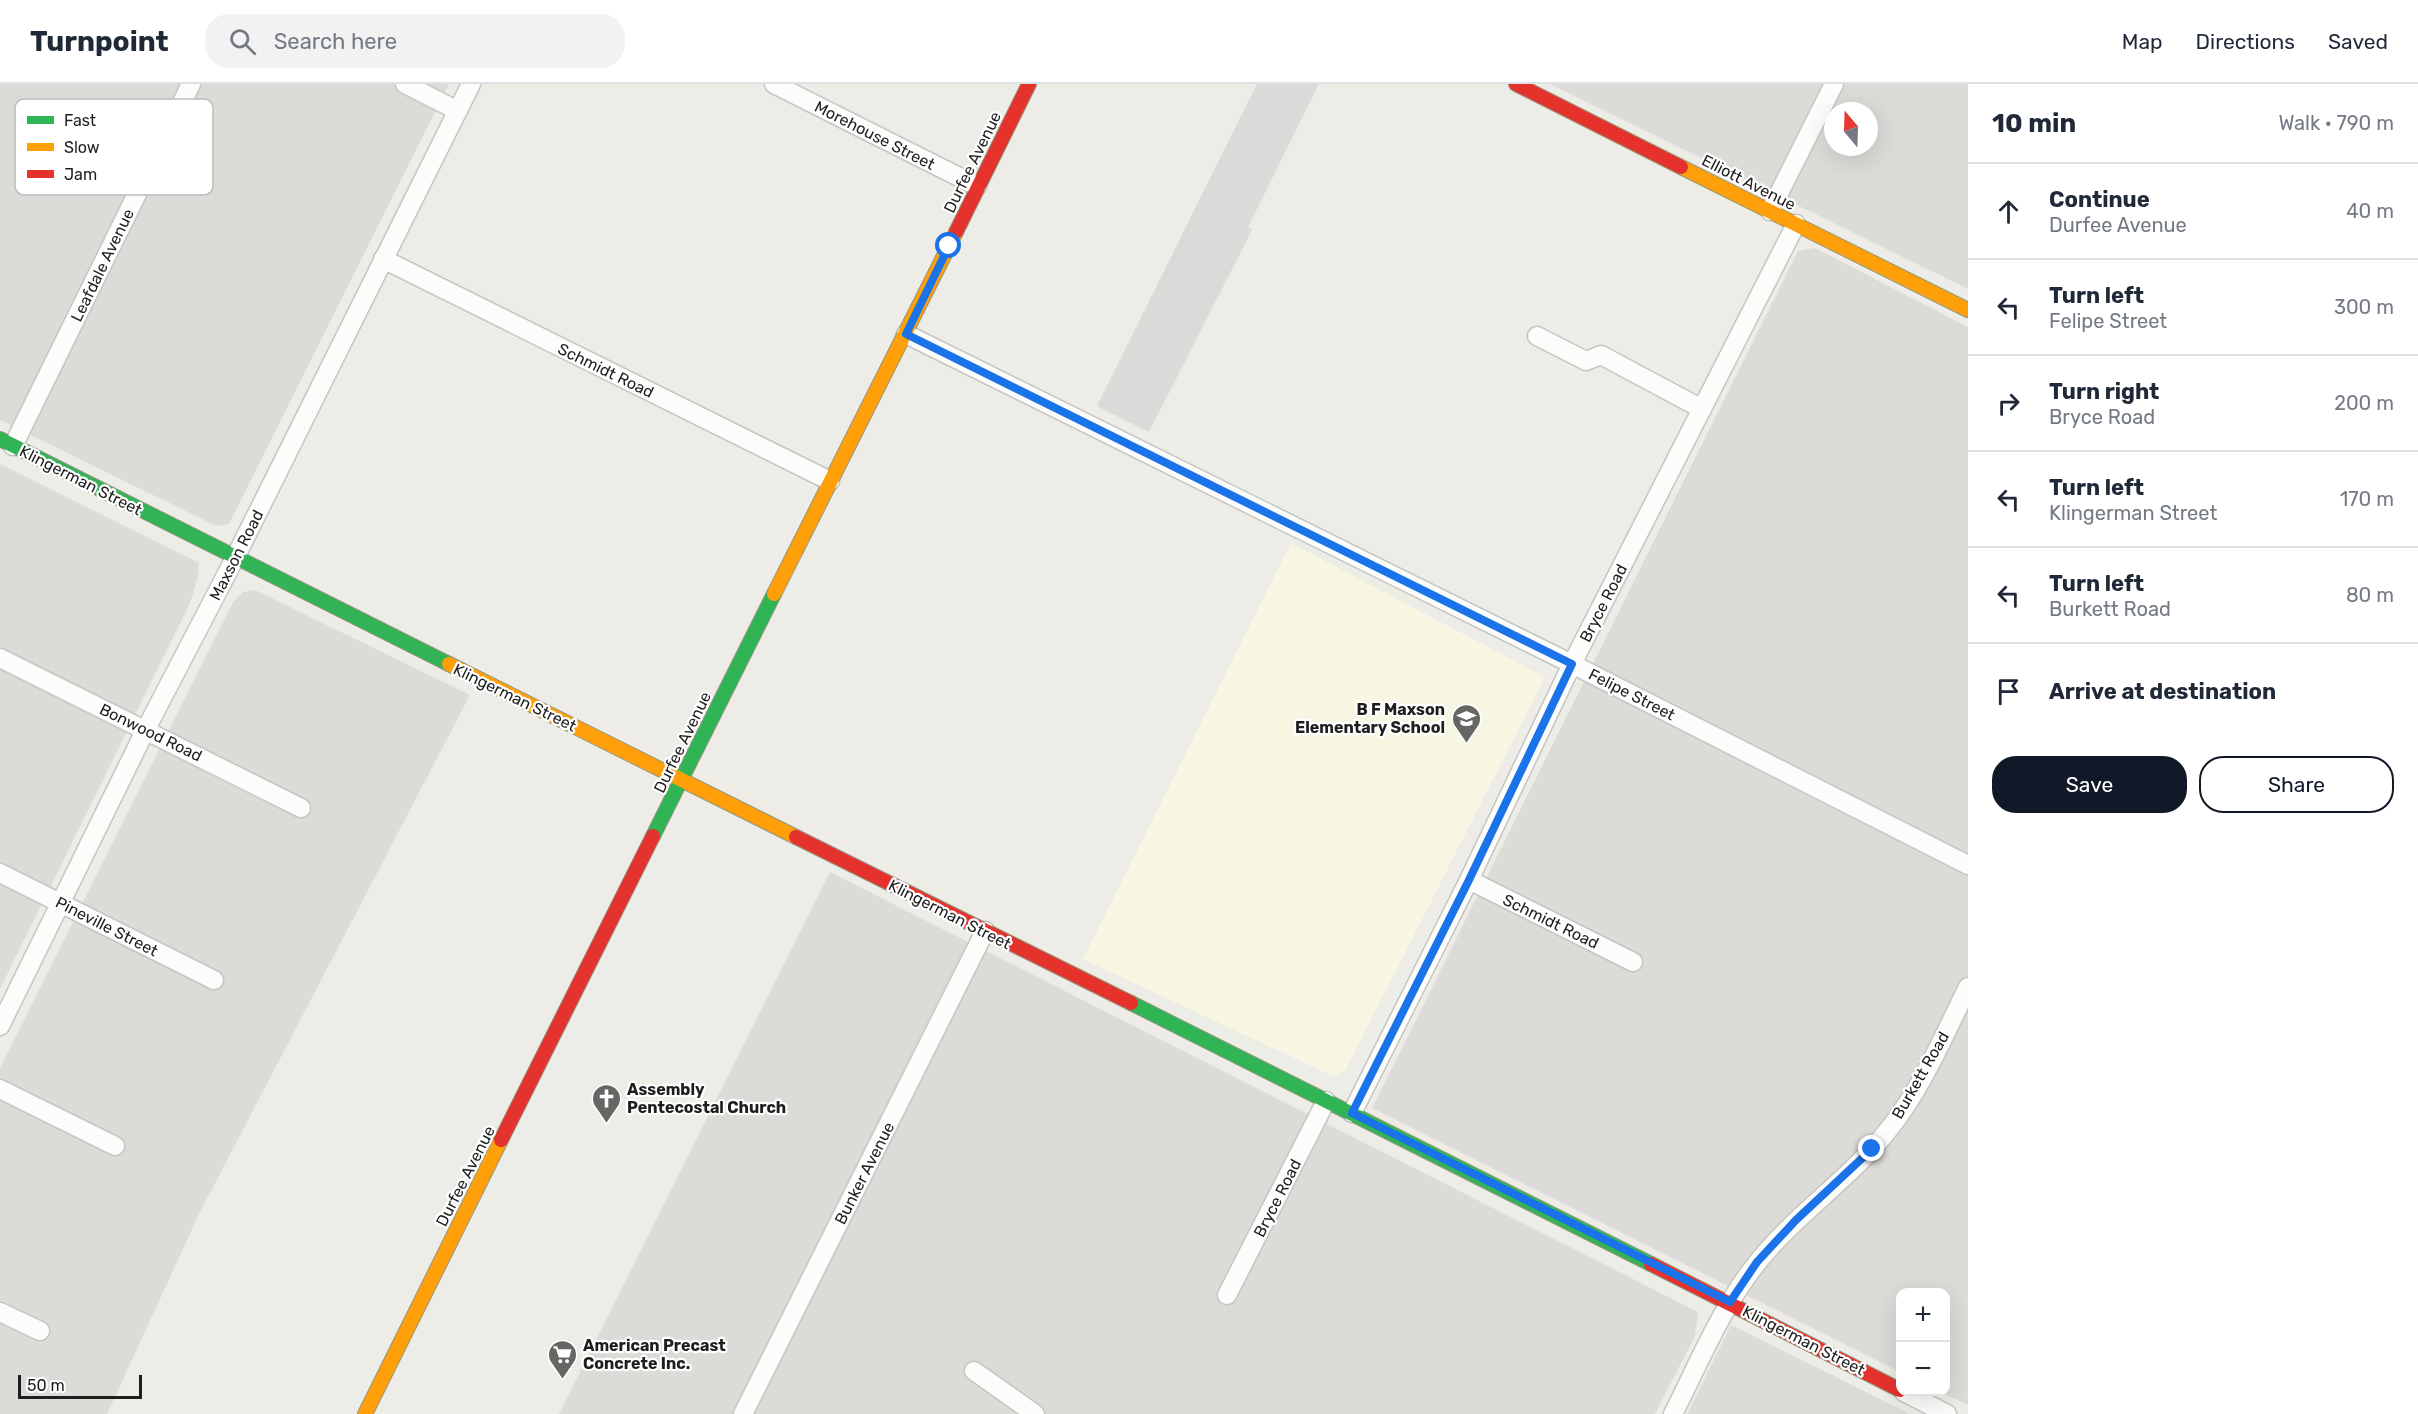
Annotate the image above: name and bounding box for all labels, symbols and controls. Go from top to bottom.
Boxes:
search box [205,14,625,68]
text: Turnpoint [30,25,169,58]
icon: search [226,25,259,58]
text: Search here [274,28,397,55]
text: Map [2122,29,2163,54]
text: Directions [2196,29,2295,54]
text: Saved [2328,29,2388,54]
street label: Morehouse Street [811,97,938,174]
legend [15,99,213,195]
north arrow [1824,102,1878,156]
street label: Durfee Avenue [940,108,1005,216]
text: 10 min [1992,108,2076,139]
text: Fast [64,111,96,130]
text: Walk · 790 m [2278,111,2394,135]
text: Slow [64,138,100,157]
street label: Elliott Avenue [1699,151,1799,214]
text: Jam [64,165,97,184]
text: Continue [2049,186,2150,213]
icon: ahead [1992,195,2025,228]
text: 40 m [2346,199,2394,223]
street label: Leafdale Avenue [67,206,138,325]
text: Durfee Avenue [2049,213,2187,237]
route start [935,232,961,258]
text: Turn left [2049,282,2144,309]
icon: left [1992,291,2025,324]
text: 300 m [2334,295,2394,319]
text: Felipe Street [2049,309,2167,333]
street label: Schmidt Road [555,339,657,402]
text: Turn right [2049,378,2159,405]
icon: right [1992,387,2025,420]
text: 200 m [2334,391,2394,415]
text: Bryce Road [2049,405,2155,429]
street label: Klingerman Street [16,441,145,519]
text: Turn left [2049,474,2144,501]
icon: left [1992,483,2025,516]
text: 170 m [2340,487,2394,511]
text: Klingerman Street [2049,501,2217,525]
street label: Maxson Road [206,507,267,604]
street label: Bryce Road [1576,561,1631,645]
text: Turn left [2049,570,2144,597]
icon: left [1992,579,2025,612]
text: 80 m [2346,583,2394,607]
text: Burkett Road [2049,597,2171,621]
street label: Klingerman Street [450,659,579,735]
street label: Felipe Street [1585,665,1678,724]
icon: arrive [1992,675,2025,708]
text: Arrive at destination [2049,678,2276,705]
street label: Durfee Avenue [650,688,715,796]
street label: Bonwood Road [96,699,205,765]
place label: B F Maxson Elementary School [1295,700,1445,737]
school or university icon: B F Maxson Elementary School [1450,702,1482,744]
button: Save [1992,756,2187,813]
button: Share [2199,756,2394,813]
street label: Klingerman Street [885,875,1014,953]
street label: Schmidt Road [1500,890,1602,953]
street label: Pineville Street [52,893,161,960]
street label: Burkett Road [1888,1028,1953,1122]
place label: Assembly Pentecostal Church [627,1080,786,1117]
church icon: Assembly Pentecostal Church [590,1082,622,1124]
street label: Bunker Avenue [831,1119,898,1227]
street label: Durfee Avenue [432,1123,499,1230]
route end [1858,1135,1884,1161]
street label: Bryce Road [1250,1156,1305,1240]
map controls [1896,1288,1950,1396]
button: + [1896,1288,1950,1342]
street label: Klingerman Street [1739,1301,1868,1379]
place label: American Precast Concrete Inc. [583,1336,726,1373]
supermarket icon: American Precast Concrete Inc. [546,1338,578,1380]
button: − [1896,1342,1950,1396]
scale bar [18,1372,142,1400]
text: 50 m [27,1376,65,1395]

